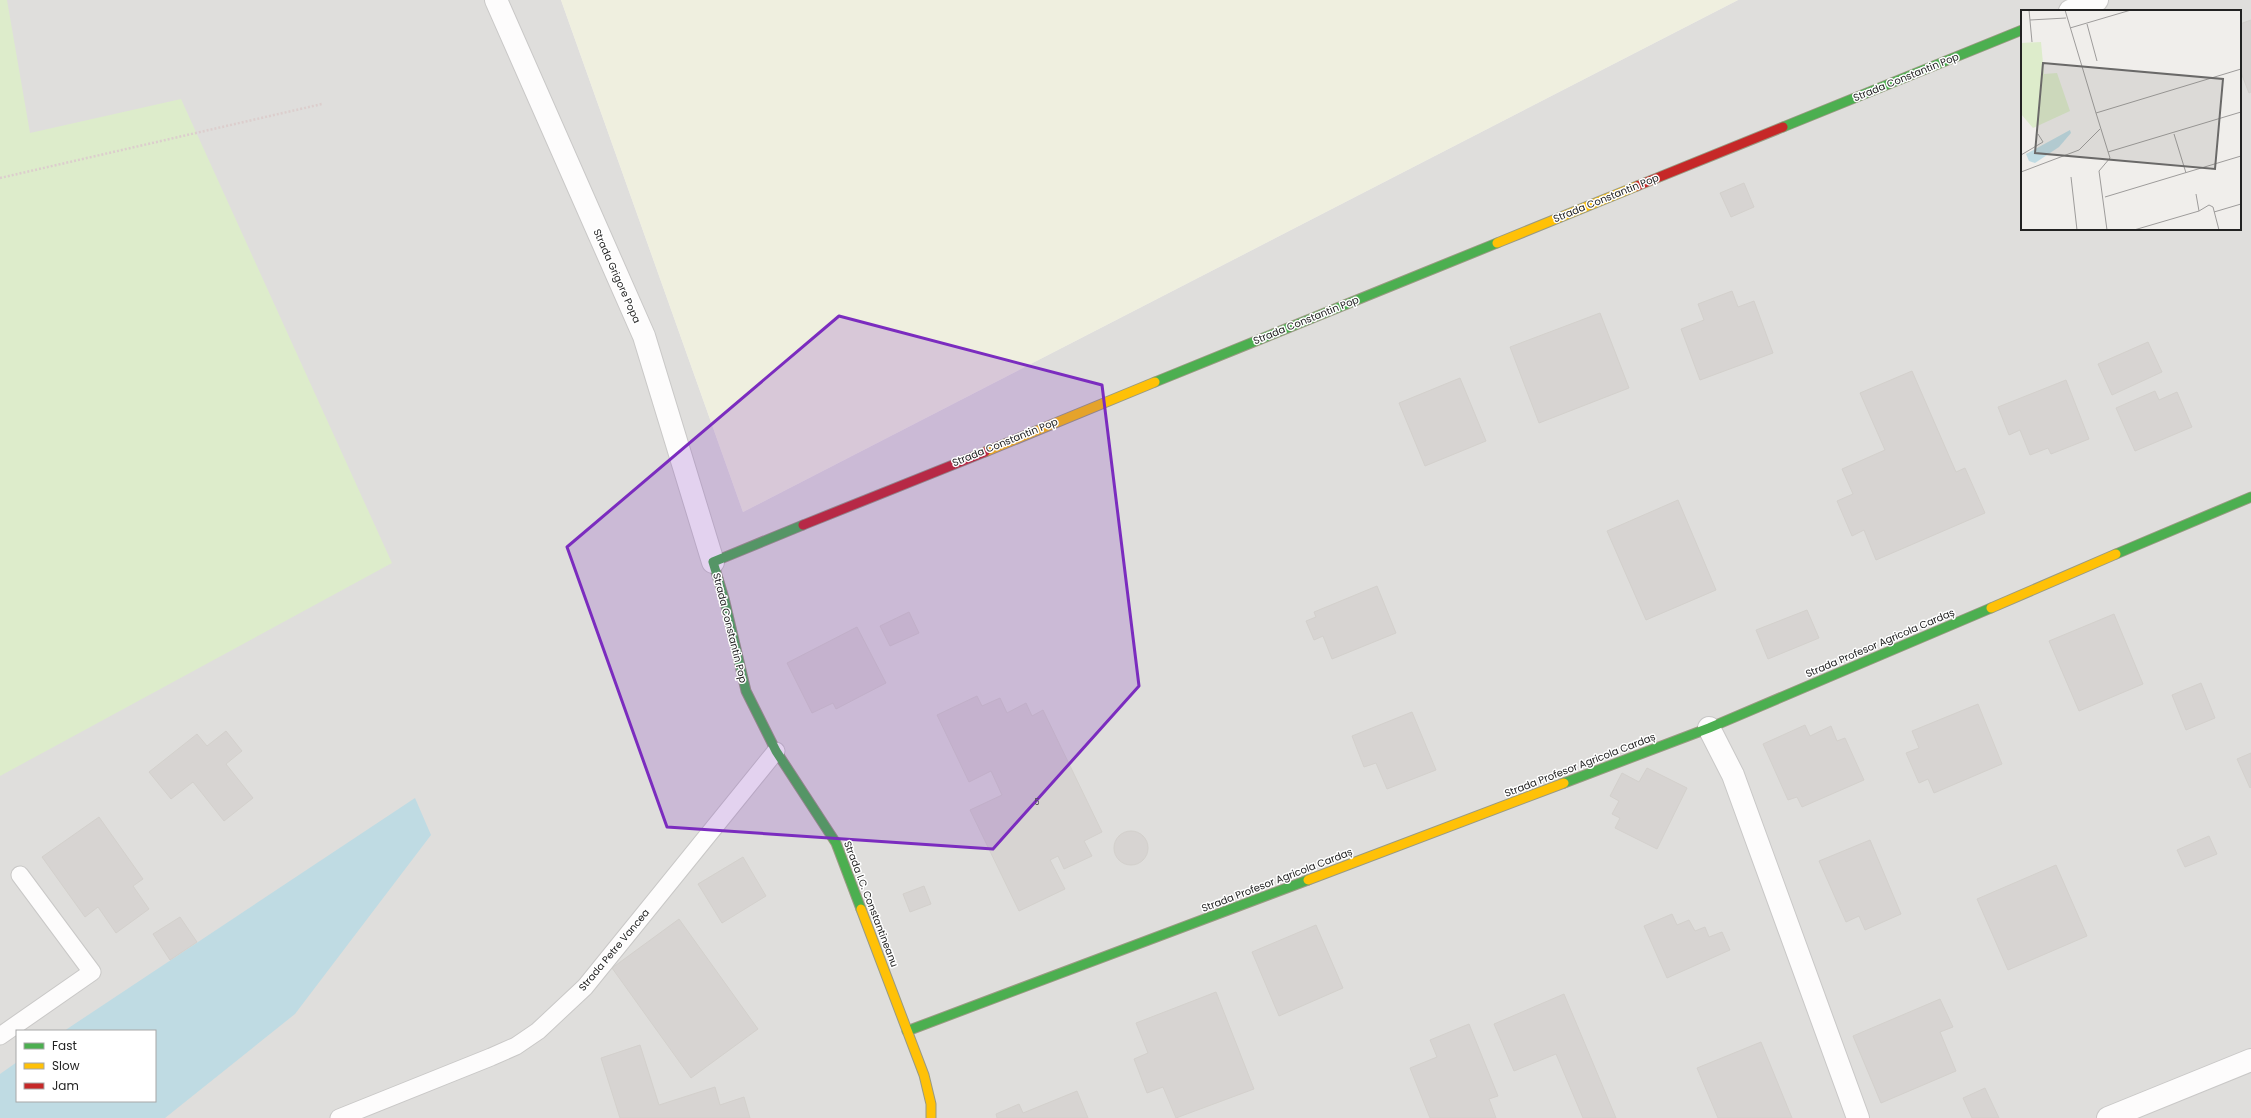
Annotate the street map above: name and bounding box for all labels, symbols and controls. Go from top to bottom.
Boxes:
inset map [2021,10,2241,230]
street label: Strada Constantin Pop [1851,49,1961,105]
street label: Strada Constantin Pop [1551,170,1661,226]
street label: Strada Grigore Popa [589,227,645,325]
street label: Strada Constantin Pop [1251,292,1361,348]
street label: Strada Constantin Pop [950,414,1060,470]
street label: Strada Constantin Pop [709,571,751,685]
street label: Strada Profesor Agricola Cardaș [1803,605,1957,681]
street label: Strada Profesor Agricola Cardaș [1502,729,1658,801]
house number: 5 [1034,797,1040,808]
street label: Strada I.C. Constantineanu [840,839,902,969]
street label: Strada Profesor Agricola Cardaș [1199,844,1355,916]
street label: Strada Petre Vancea [575,906,653,994]
legend [16,1030,156,1102]
text: Fast [52,1037,77,1054]
text: Slow [52,1057,80,1074]
text: Jam [52,1077,79,1094]

